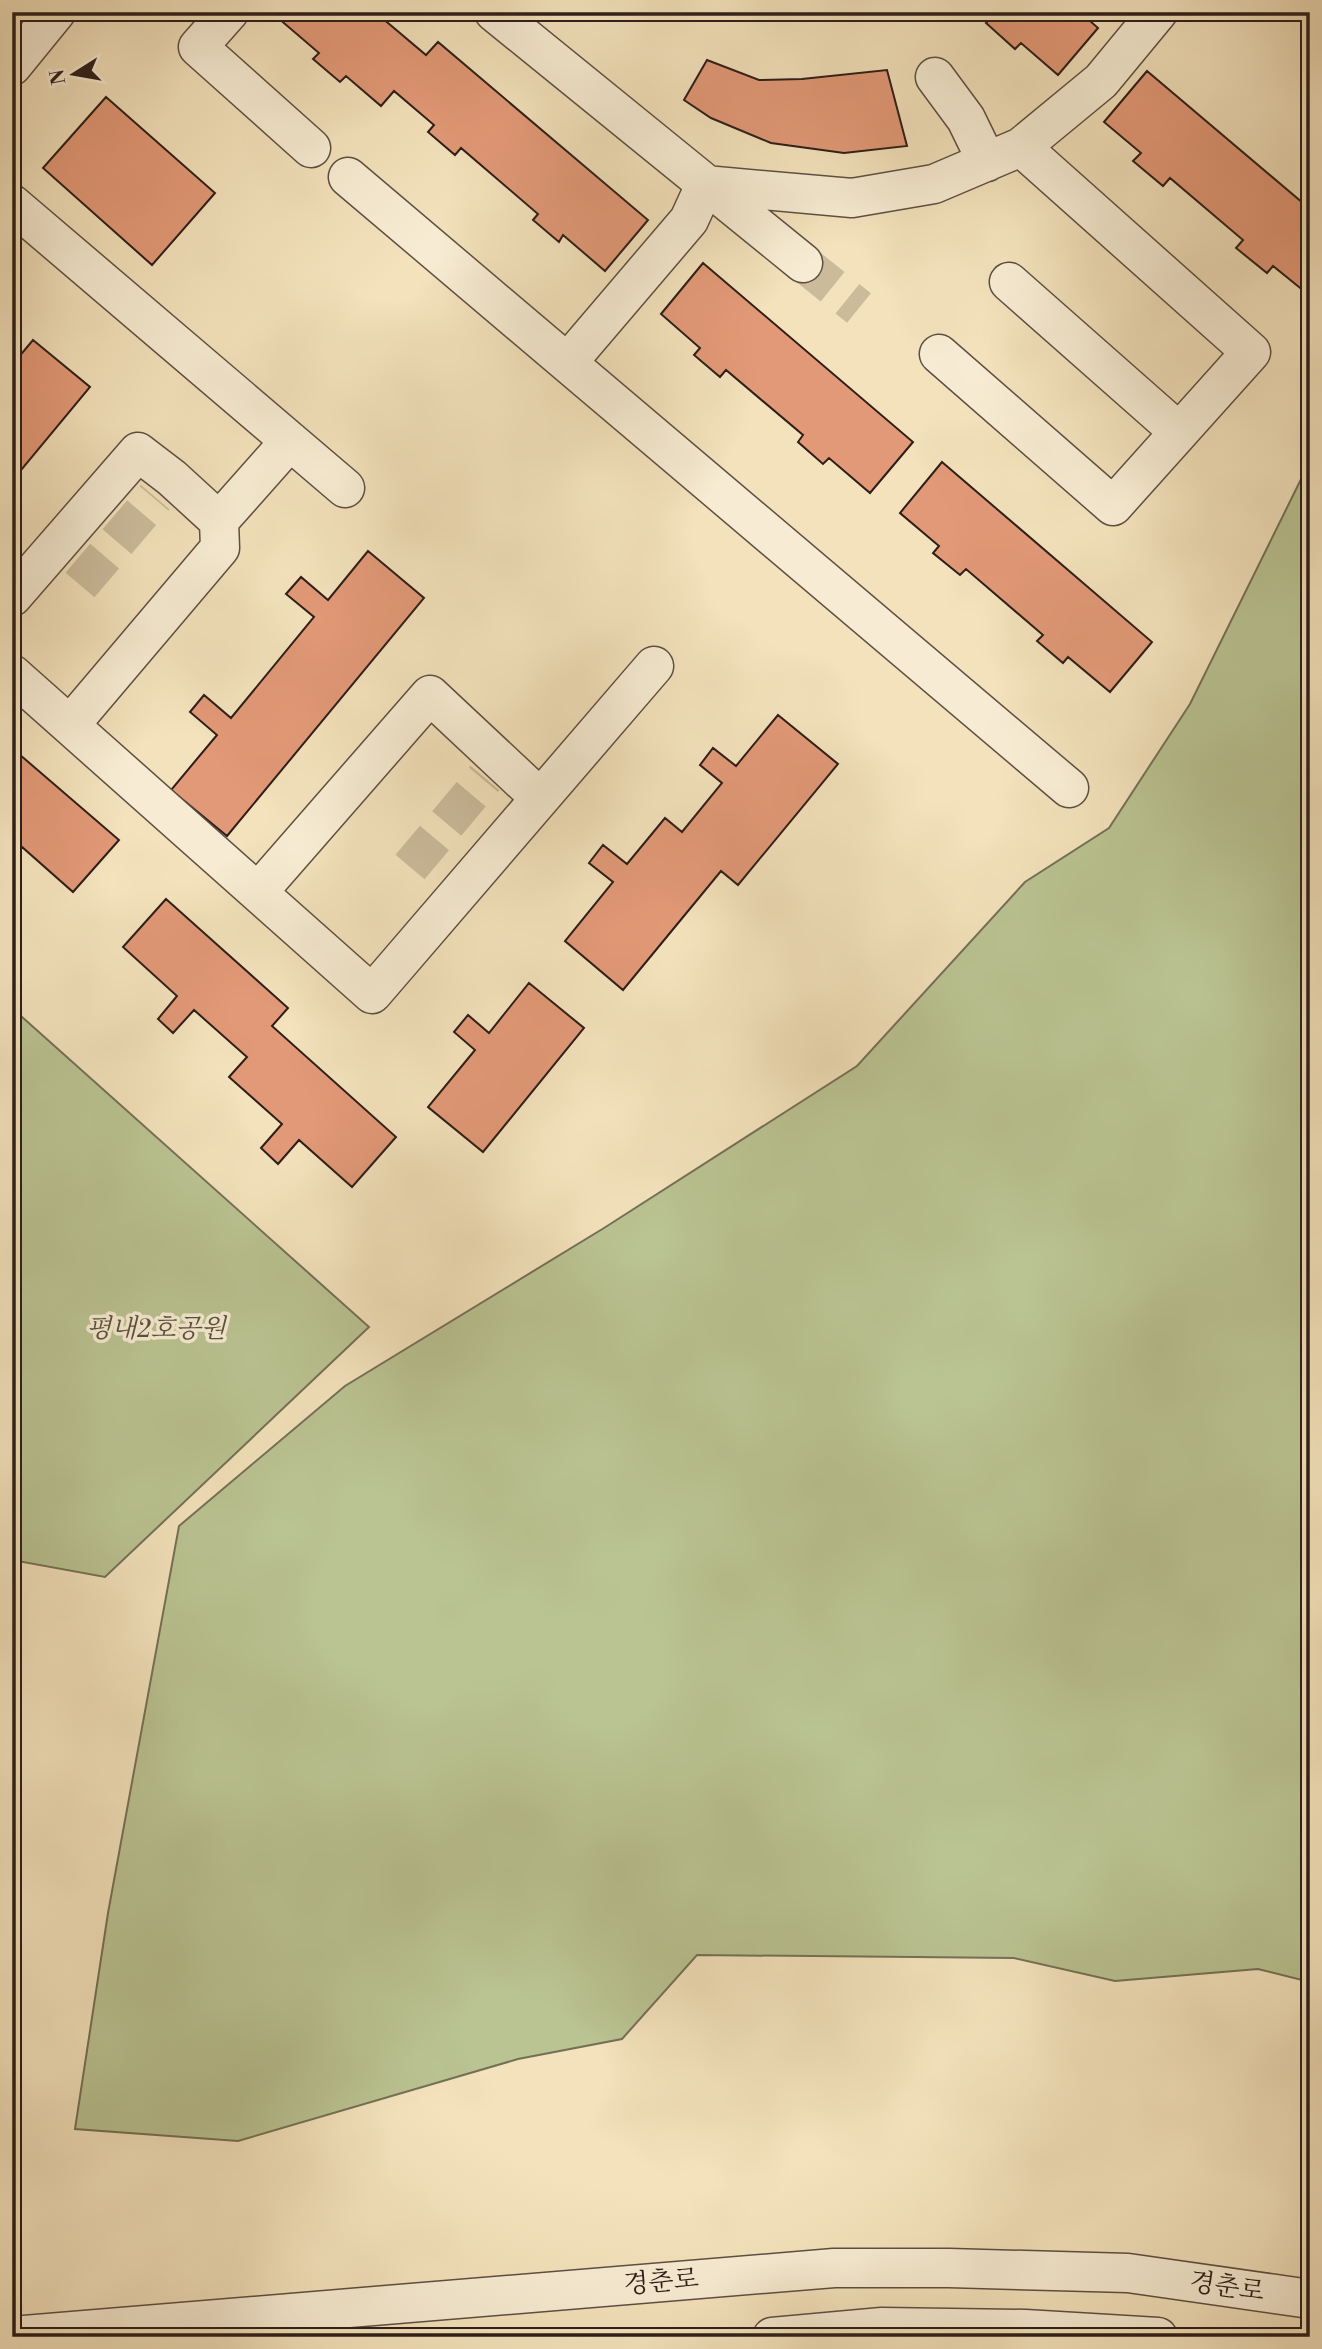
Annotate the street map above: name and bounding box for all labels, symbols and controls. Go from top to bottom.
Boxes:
north arrow [38,38,108,108]
text: N [45,67,72,87]
park label: 평내2호공원 [86,1313,228,1345]
street label: 경춘로 [622,2263,700,2301]
street label: 경춘로 [1187,2266,1267,2308]

